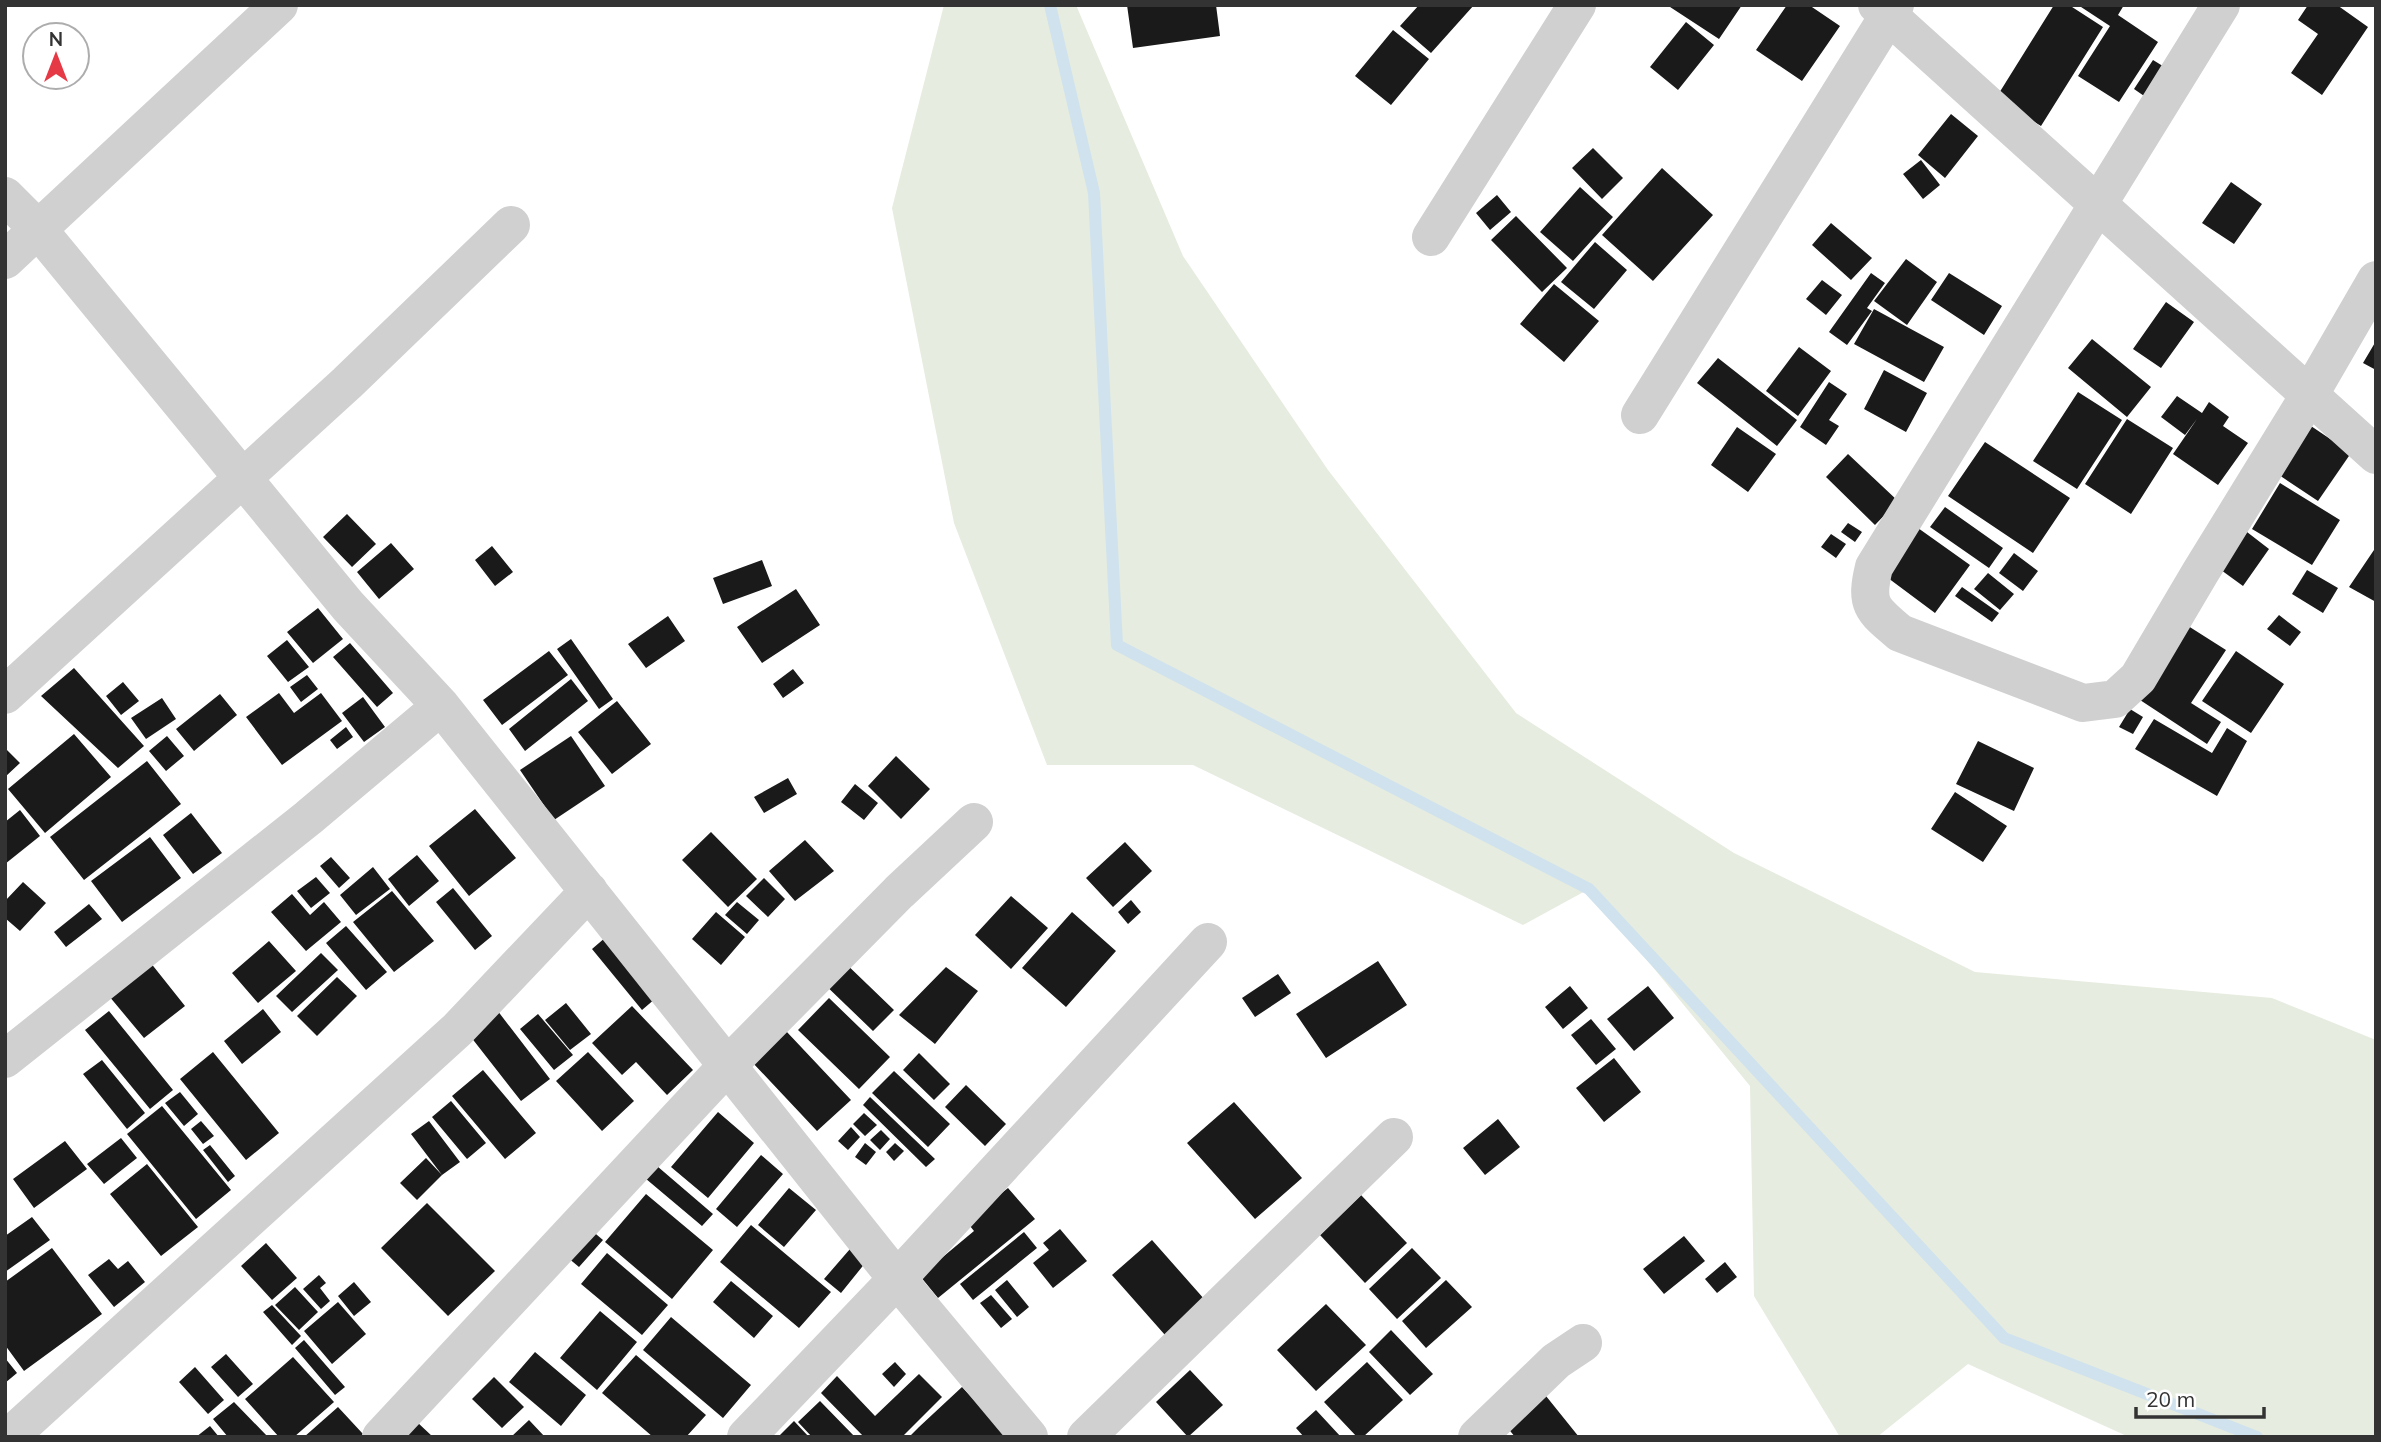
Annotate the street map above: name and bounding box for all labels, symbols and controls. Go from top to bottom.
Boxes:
north arrow [21,21,91,91]
text: N [49,27,63,51]
scale bar [2136,1376,2264,1420]
text: 20 m [2146,1386,2195,1412]

